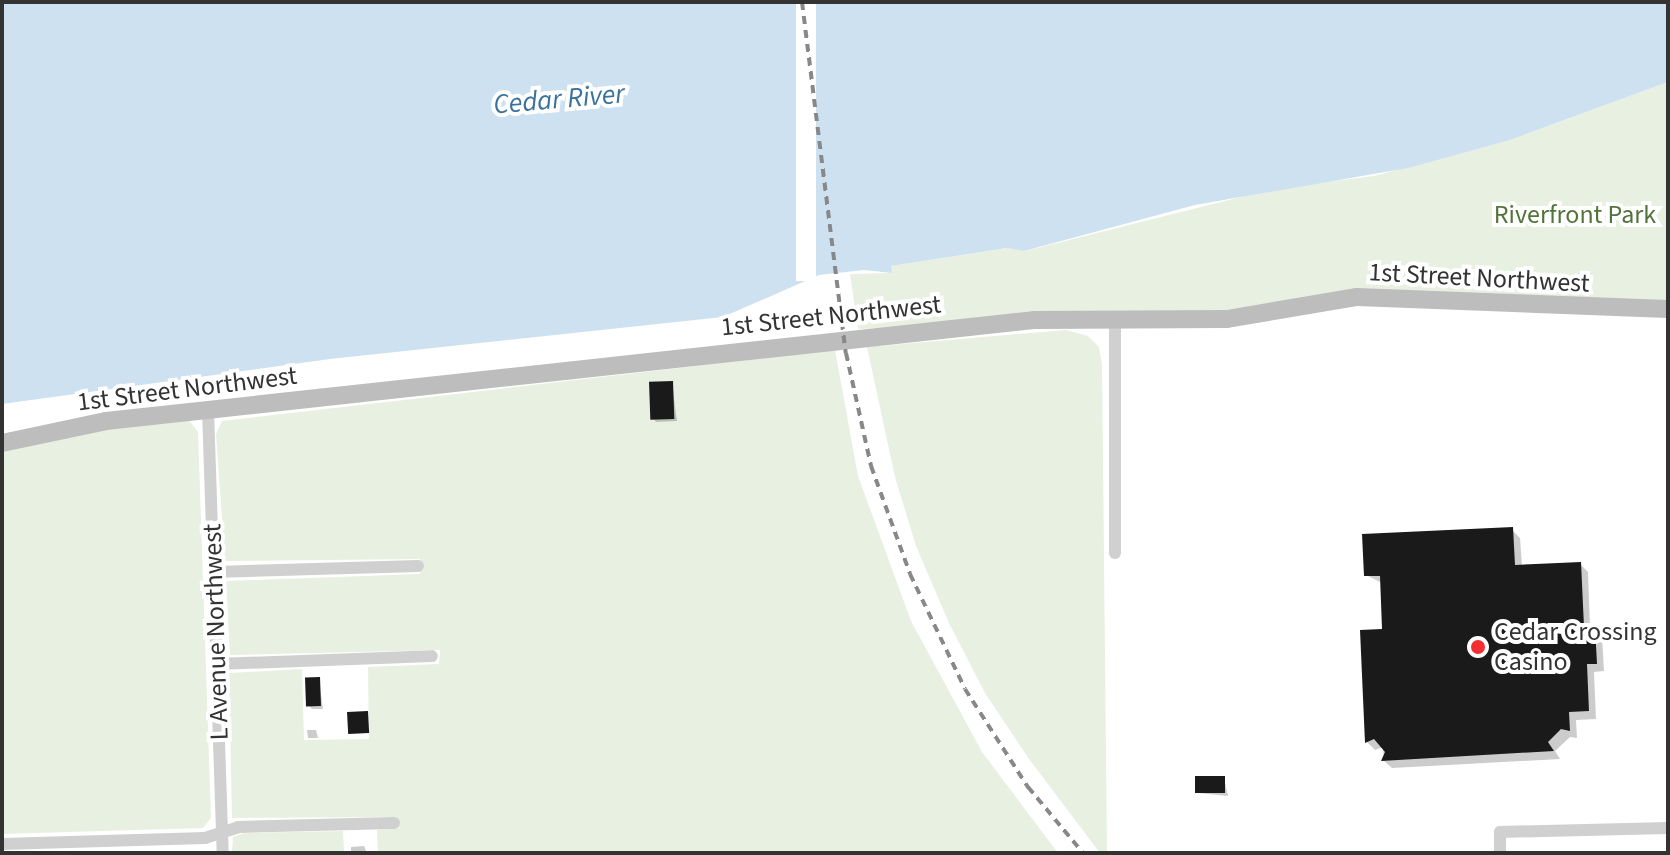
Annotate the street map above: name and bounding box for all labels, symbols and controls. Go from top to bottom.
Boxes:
water label: Cedar River [492,77,626,121]
park label: Riverfront Park [1494,199,1656,231]
street label: 1st Street Northwest [1368,257,1590,299]
street label: 1st Street Northwest [719,289,943,343]
street label: 1st Street Northwest [75,360,299,418]
street label: L Avenue Northwest [197,523,235,741]
place label: Cedar Crossing Casino [1494,616,1657,678]
marker: Cedar Crossing Casino [1469,638,1487,656]

